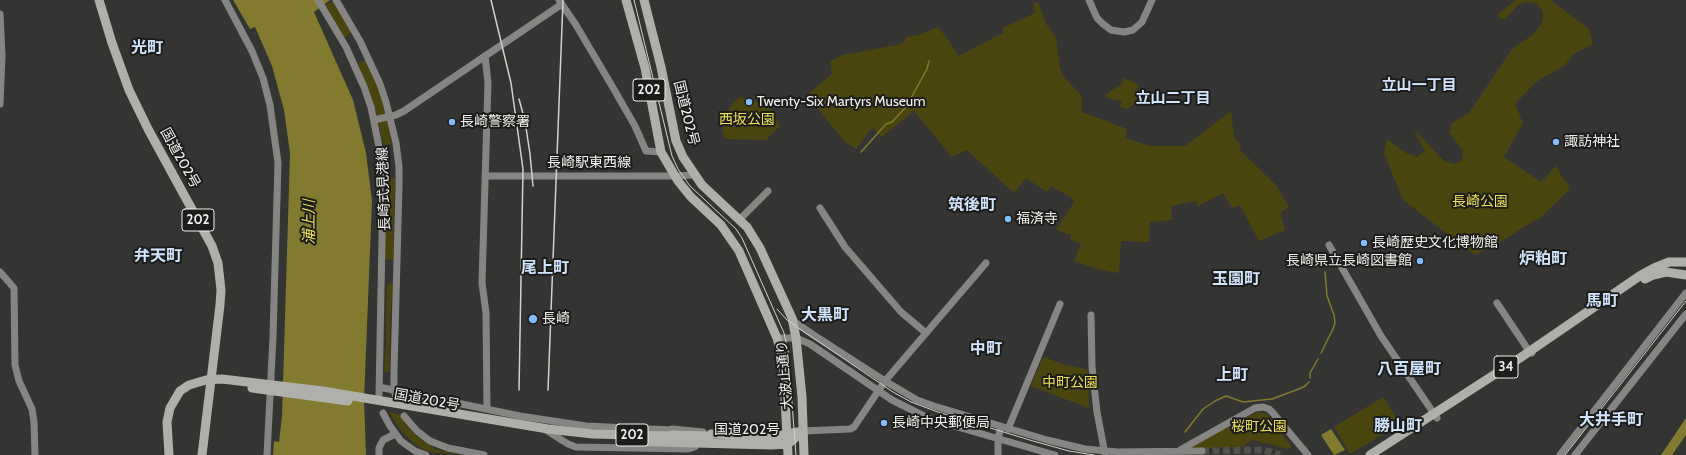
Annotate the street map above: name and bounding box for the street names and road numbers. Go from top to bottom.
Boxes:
road number: 202 [633,79,665,101]
street label: 国道202号 [670,79,702,147]
street label: 国道202号 [157,125,203,191]
street label: 長崎式見港線 [374,147,394,231]
street label: 長崎駅東西線 [547,155,631,171]
road number: 202 [182,209,214,231]
street label: 大波止通り [774,339,796,411]
road number: 34 [1494,356,1518,378]
street label: 国道202号 [393,386,461,414]
street label: 国道202号 [714,422,780,438]
road number: 202 [616,424,648,446]

